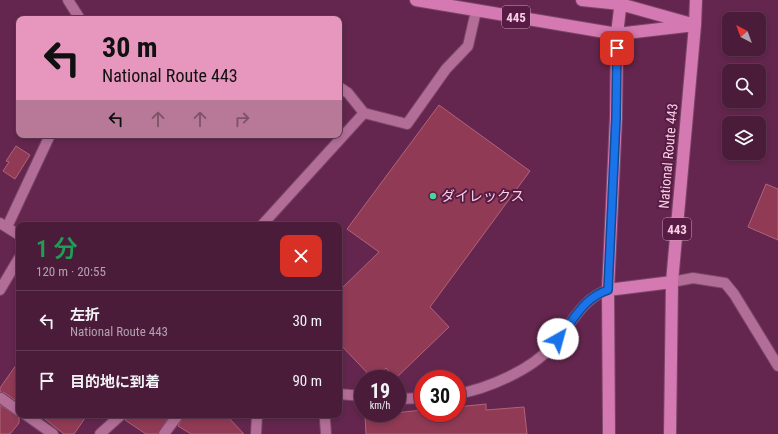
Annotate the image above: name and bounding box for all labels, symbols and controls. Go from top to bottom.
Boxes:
road number: 445 [502,6,530,28]
north arrow [722,12,766,56]
map controls [722,12,766,160]
text: 30 m [102,31,158,64]
pin [600,31,634,65]
icon: left [36,32,88,84]
icon: arrive [606,37,628,59]
button: search [722,64,766,108]
text: National Route 443 [102,65,238,86]
street label: National Route 443 [655,103,681,209]
icon: left [105,108,127,130]
icon: ahead [147,108,169,130]
icon: ahead [189,108,211,130]
icon: right [231,108,253,130]
button: layers [722,116,766,160]
place label: ダイレックス [441,188,525,204]
marker: ダイレックス [428,191,438,201]
road number: 443 [663,218,691,240]
text: 1 分 [36,235,78,263]
button: close [280,235,322,277]
text: 120 m · 20:55 [36,264,106,279]
text: 左折 [70,306,100,324]
icon: left [36,310,58,332]
text: 30 m [292,312,322,330]
position arrow [537,318,579,360]
text: National Route 443 [70,324,168,339]
icon: arrive [36,370,58,392]
speed limit sign: 30 [414,370,466,422]
text: 90 m [292,372,322,390]
text: 目的地に到着 [70,373,160,391]
text: 19 [370,379,390,403]
text: km/h [370,400,390,411]

